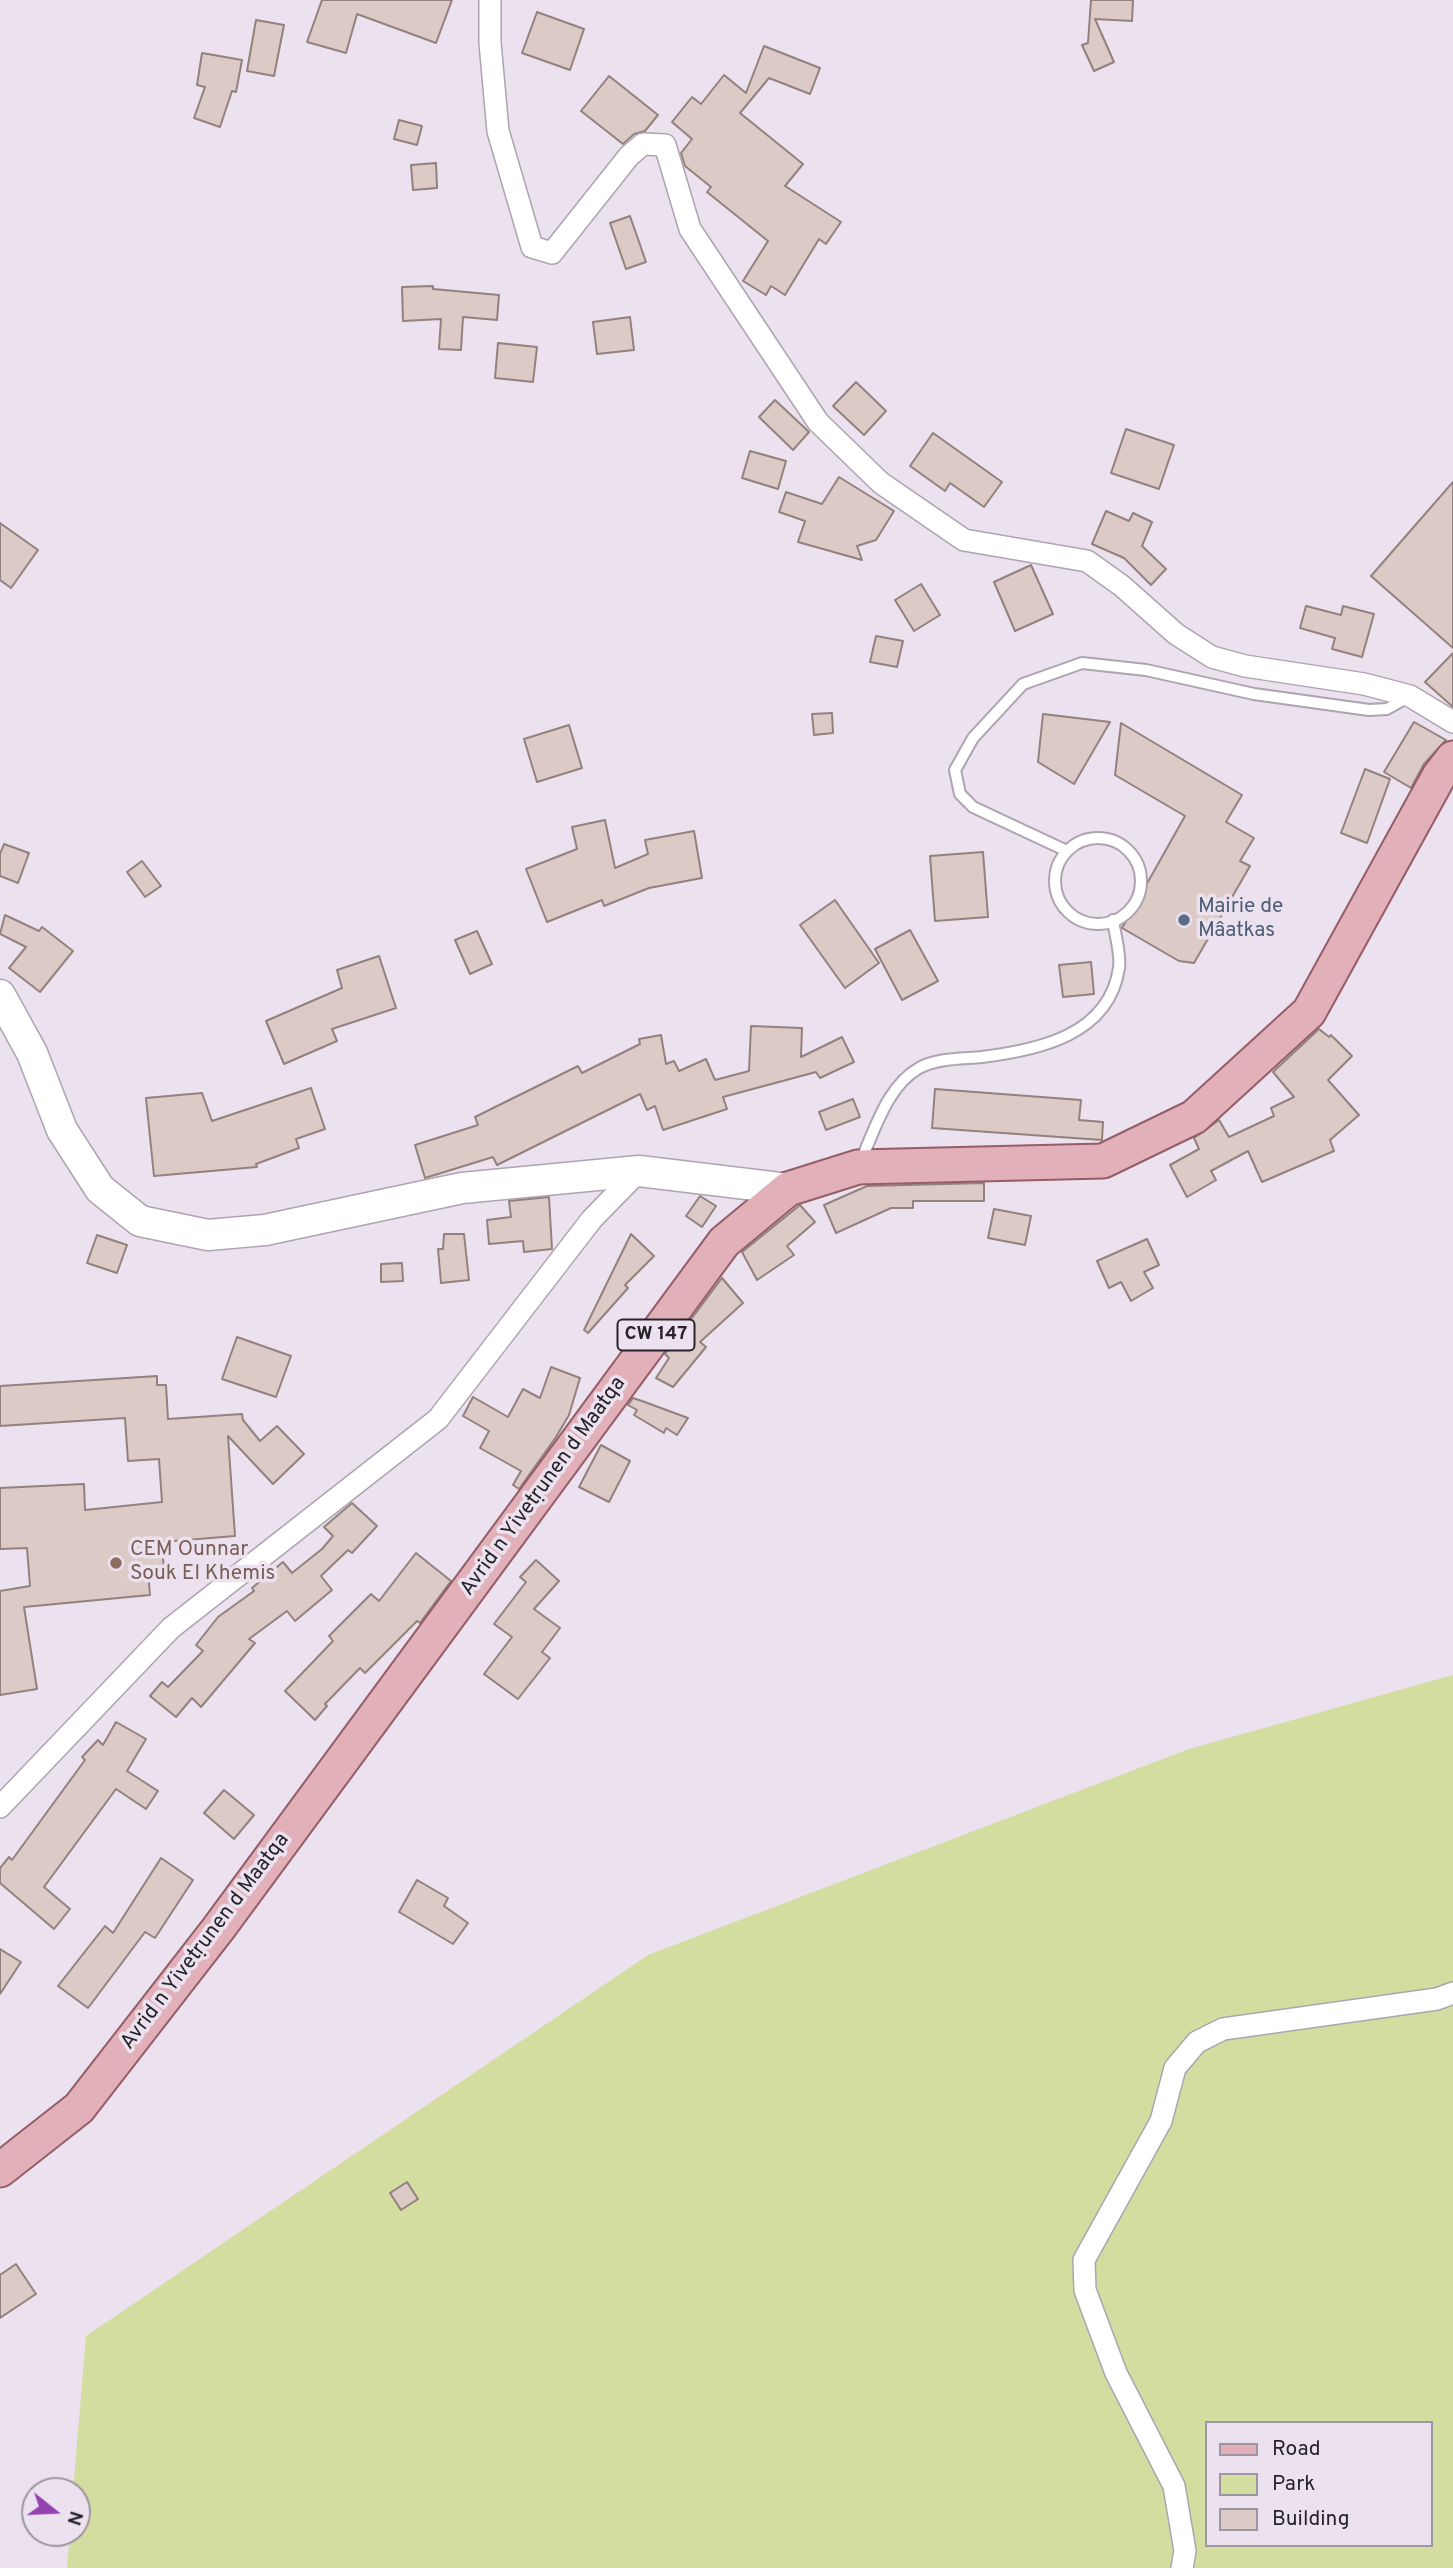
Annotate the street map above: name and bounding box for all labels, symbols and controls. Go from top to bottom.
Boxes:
place label: Mairie de Mâatkas [1198,895,1283,945]
marker: Mairie de Mâatkas [1176,912,1192,928]
road number: CW 147 [618,1320,694,1350]
street label: Avrid n Yivetṛunen d Maatqa [456,1373,632,1601]
place label: CEM Ounnar Souk El Khemis [130,1538,275,1588]
marker: CEM Ounnar Souk El Khemis [108,1555,124,1571]
street label: Avrid n Yivetṛunen d Maatqa [116,1829,296,2055]
legend [1204,2421,1432,2547]
text: Road [1272,2436,1321,2463]
text: Park [1272,2471,1315,2498]
north arrow [21,2477,91,2547]
text: Building [1272,2506,1350,2533]
text: N [61,2508,88,2528]

